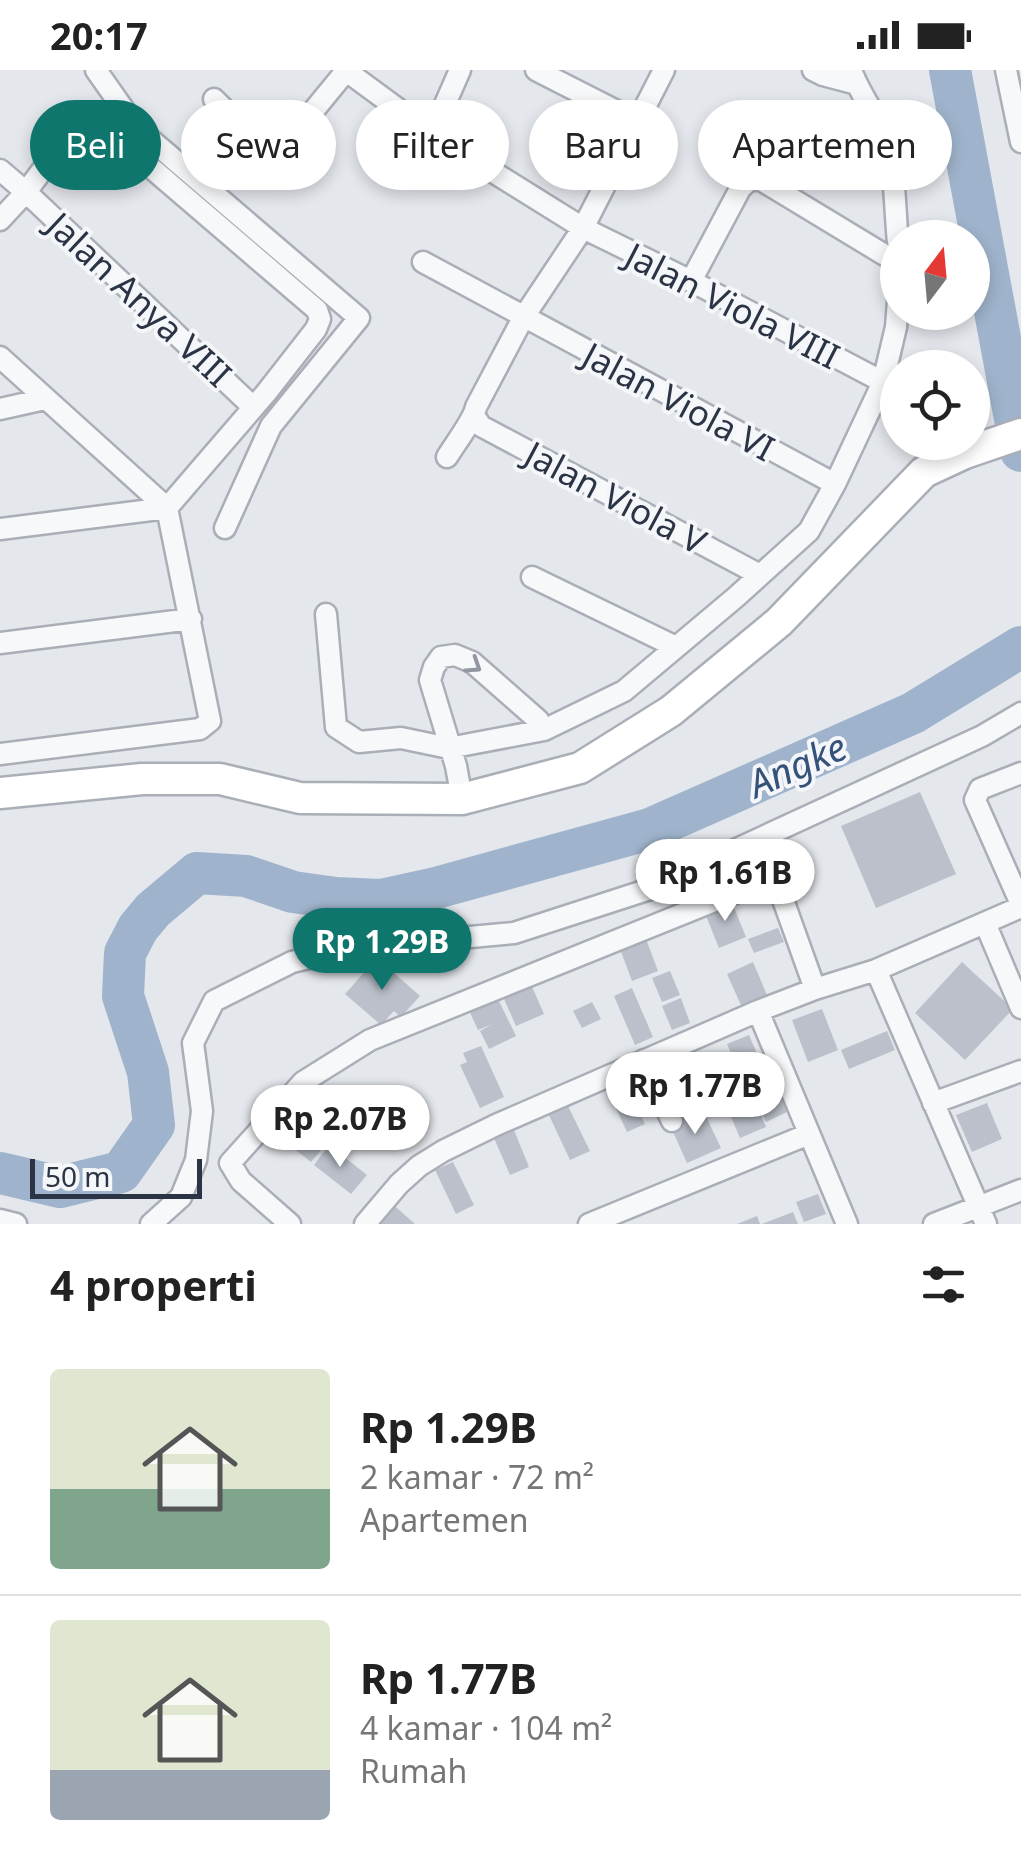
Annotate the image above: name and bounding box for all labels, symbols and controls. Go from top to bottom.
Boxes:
text: 20:17 [50,9,148,61]
chip: Beli [30,100,161,190]
chip: Sewa [181,100,336,190]
chip: Filter [356,100,509,190]
chip: Baru [529,100,678,190]
chip: Apartemen [698,100,952,190]
street label: Jalan Anya VIII [36,199,242,397]
north arrow [880,220,990,330]
map controls [880,220,990,460]
street label: Jalan Viola VIII [615,230,848,379]
street label: Jalan Viola VI [572,329,783,471]
button: locate [880,350,990,460]
street label: Jalan Viola V [515,428,715,564]
one-way arrow [463,654,481,673]
water label: Angke [737,719,854,810]
pin: Rp 1.61B [622,839,828,924]
text: Rp 1.61B [658,850,792,893]
pin: Rp 1.29B [279,908,485,993]
text: Rp 1.29B [315,919,449,962]
pin: Rp 1.77B [592,1052,798,1137]
text: Rp 1.77B [628,1063,762,1106]
pin: Rp 2.07B [237,1085,443,1170]
text: Rp 2.07B [273,1096,407,1139]
scale bar [30,1154,202,1198]
text: 50 m [45,1157,111,1195]
text: 4 properti [50,1256,257,1313]
icon: filters [916,1257,971,1312]
text: Rp 1.29B [360,1398,537,1455]
icon: home [130,1409,250,1529]
text: 2 kamar · 72 m² [360,1455,594,1498]
text: Apartemen [360,1498,529,1541]
text: Rp 1.77B [360,1649,537,1706]
icon: home [130,1660,250,1780]
text: 4 kamar · 104 m² [360,1706,612,1749]
text: Rumah [360,1749,467,1792]

